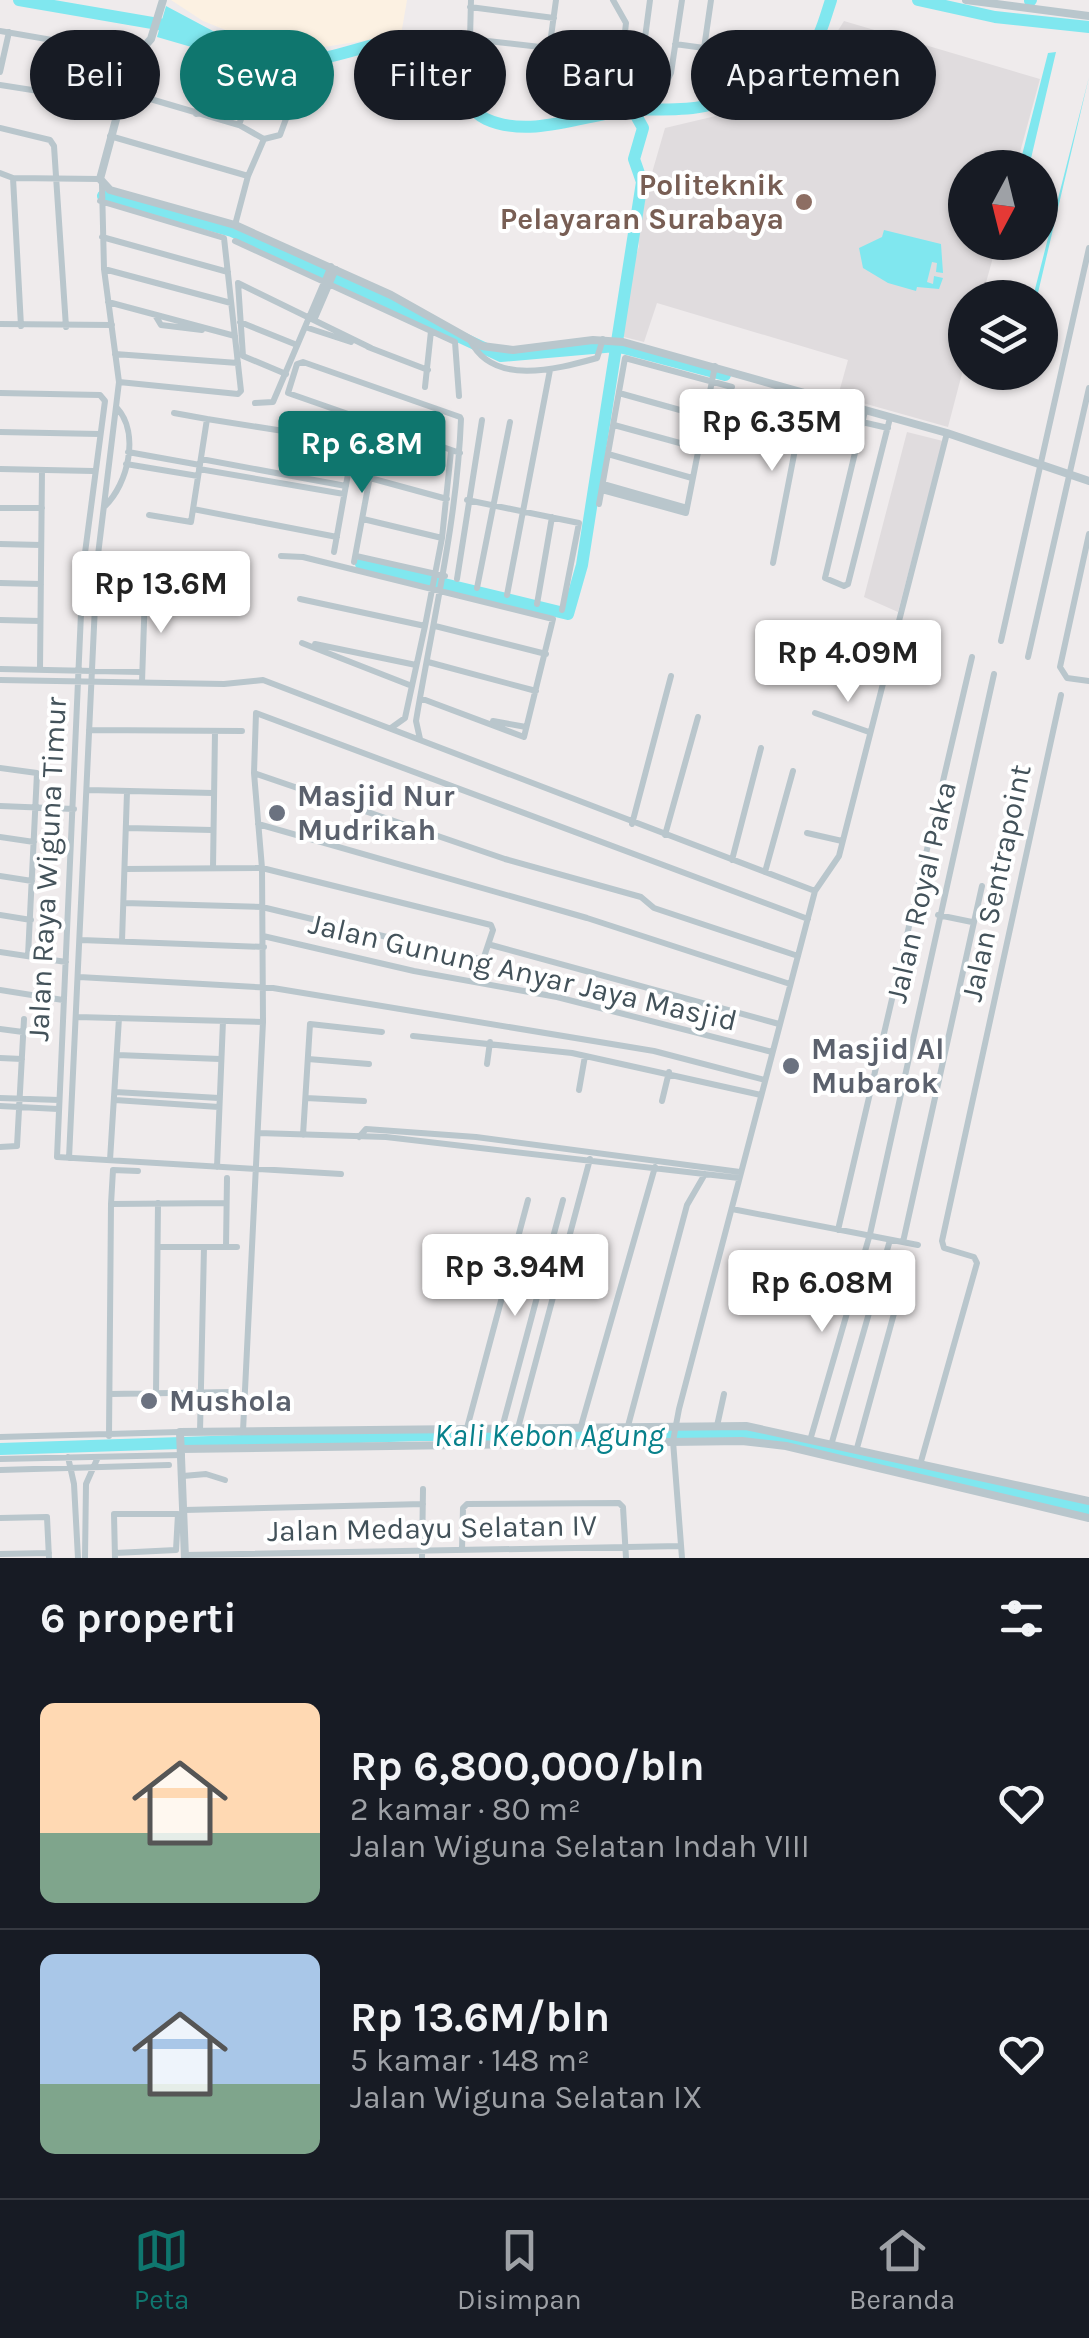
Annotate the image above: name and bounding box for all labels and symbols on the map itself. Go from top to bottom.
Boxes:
north arrow [948,150,1058,260]
place label: Politeknik Pelayaran Surabaya [500,167,784,237]
marker: Politeknik Pelayaran Surabaya [793,191,815,213]
pin: Rp 6.35M [669,389,875,474]
pin: Rp 6.8M [270,411,454,496]
pin: Rp 13.6M [58,551,264,636]
pin: Rp 4.09M [745,620,951,705]
street label: Jalan Raya Wiguna Timur [20,696,74,1042]
street label: Jalan Sentrapoint [953,761,1039,1005]
place label: Masjid Nur Mudrikah [297,778,455,848]
street label: Jalan Royal Paka [878,778,964,1006]
marker: Masjid Nur Mudrikah [266,802,288,824]
street label: Jalan Gunung Anyar Jaya Masjid [305,905,741,1039]
place label: Masjid Al Mubarok [811,1031,944,1101]
marker: Masjid Al Mubarok [780,1055,802,1077]
pin: Rp 3.94M [412,1234,618,1319]
pin: Rp 6.08M [719,1250,925,1335]
place label: Mushola [169,1383,292,1419]
marker: Mushola [138,1390,160,1412]
water label: Kali Kebon Agung [434,1417,666,1454]
street label: Jalan Medayu Selatan IV [267,1507,597,1549]

